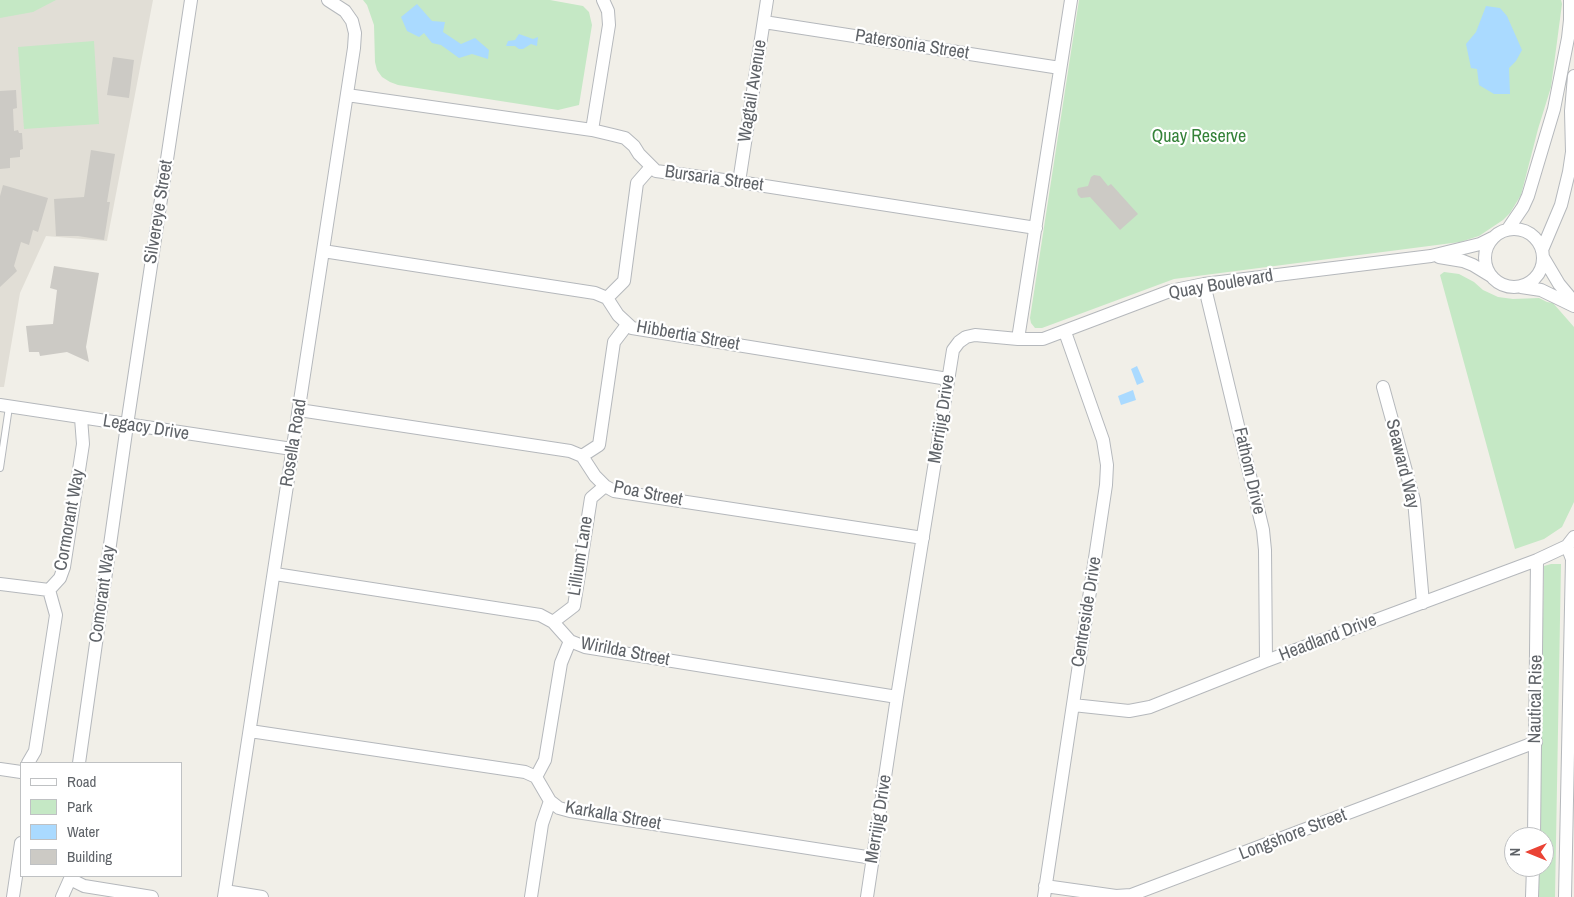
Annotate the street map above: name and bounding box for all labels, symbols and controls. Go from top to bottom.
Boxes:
street label: Patersonia Street [854,25,970,65]
street label: Wagtail Avenue [734,38,772,144]
park label: Quay Reserve [1152,126,1246,148]
street label: Silvereye Street [140,158,178,266]
street label: Bursaria Street [663,161,765,197]
street label: Quay Boulevard [1167,265,1275,305]
street label: Hibbertia Street [635,316,741,356]
street label: Merrijig Drive [924,373,960,465]
street label: Rosella Road [276,398,312,488]
street label: Legacy Drive [101,411,191,445]
street label: Seaward Way [1380,417,1424,511]
street label: Fathom Drive [1229,425,1269,517]
street label: Cormorant Way [50,468,90,572]
street label: Poa Street [612,477,684,511]
street label: Lillium Lane [564,515,598,597]
street label: Comorant Way [85,544,121,644]
street label: Centreside Drive [1068,555,1106,669]
street label: Headland Drive [1276,610,1380,666]
street label: Wirilda Street [579,633,671,671]
street label: Nautical Rise [1524,655,1548,743]
legend [20,762,182,877]
text: Road [67,771,96,792]
street label: Merrijig Drive [861,773,897,865]
text: Park [67,796,92,817]
street label: Karkalla Street [563,797,663,835]
street label: Longshore Street [1236,805,1350,865]
text: Water [67,821,99,842]
north arrow [1504,827,1554,877]
text: Building [67,846,112,867]
text: N [1506,848,1524,856]

